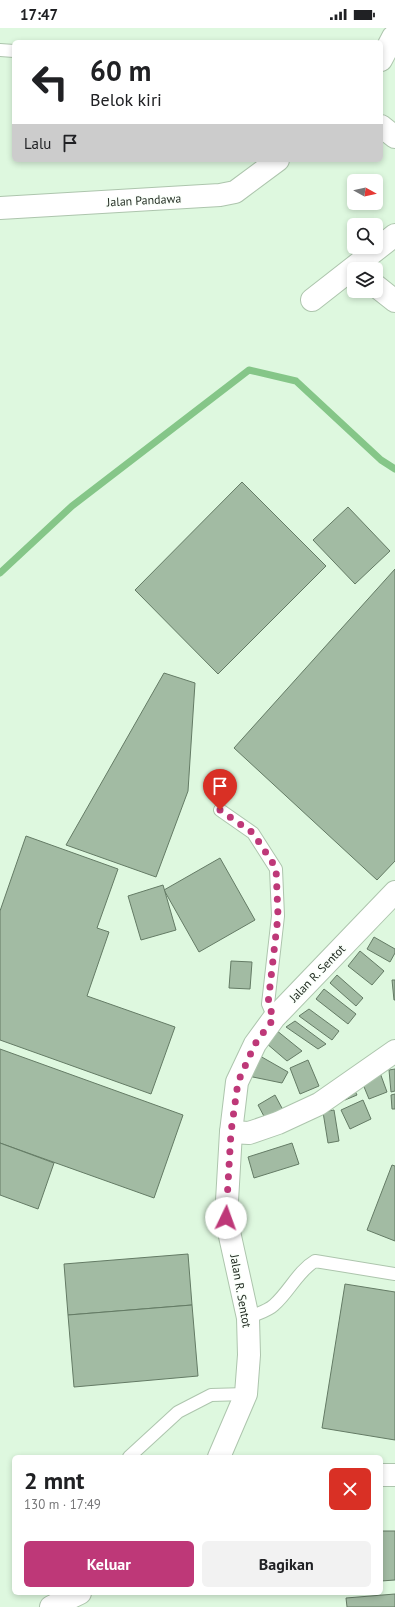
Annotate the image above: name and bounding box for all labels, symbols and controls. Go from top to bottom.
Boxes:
text: 17:47 [20,5,58,24]
text: 60 m [90,52,151,89]
icon: left [24,56,76,108]
text: Belok kiri [90,88,162,111]
icon: arrive [59,132,81,154]
text: Lalu [24,134,51,153]
north arrow [347,174,383,210]
map controls [347,174,383,298]
street label: Jalan Pandawa [105,191,182,209]
button: search [347,218,383,254]
button: layers [347,262,383,298]
pin [203,769,237,810]
icon: arrive [209,775,231,797]
street label: Jalan R. Sentot [285,941,348,1006]
position arrow [205,1197,247,1239]
street label: Jalan R. Sentot [227,1252,255,1329]
text: 2 mnt [24,1465,84,1496]
button: close [329,1468,371,1510]
text: 130 m · 17:49 [24,1496,101,1513]
button: Keluar [24,1541,194,1587]
button: Bagikan [202,1541,371,1587]

